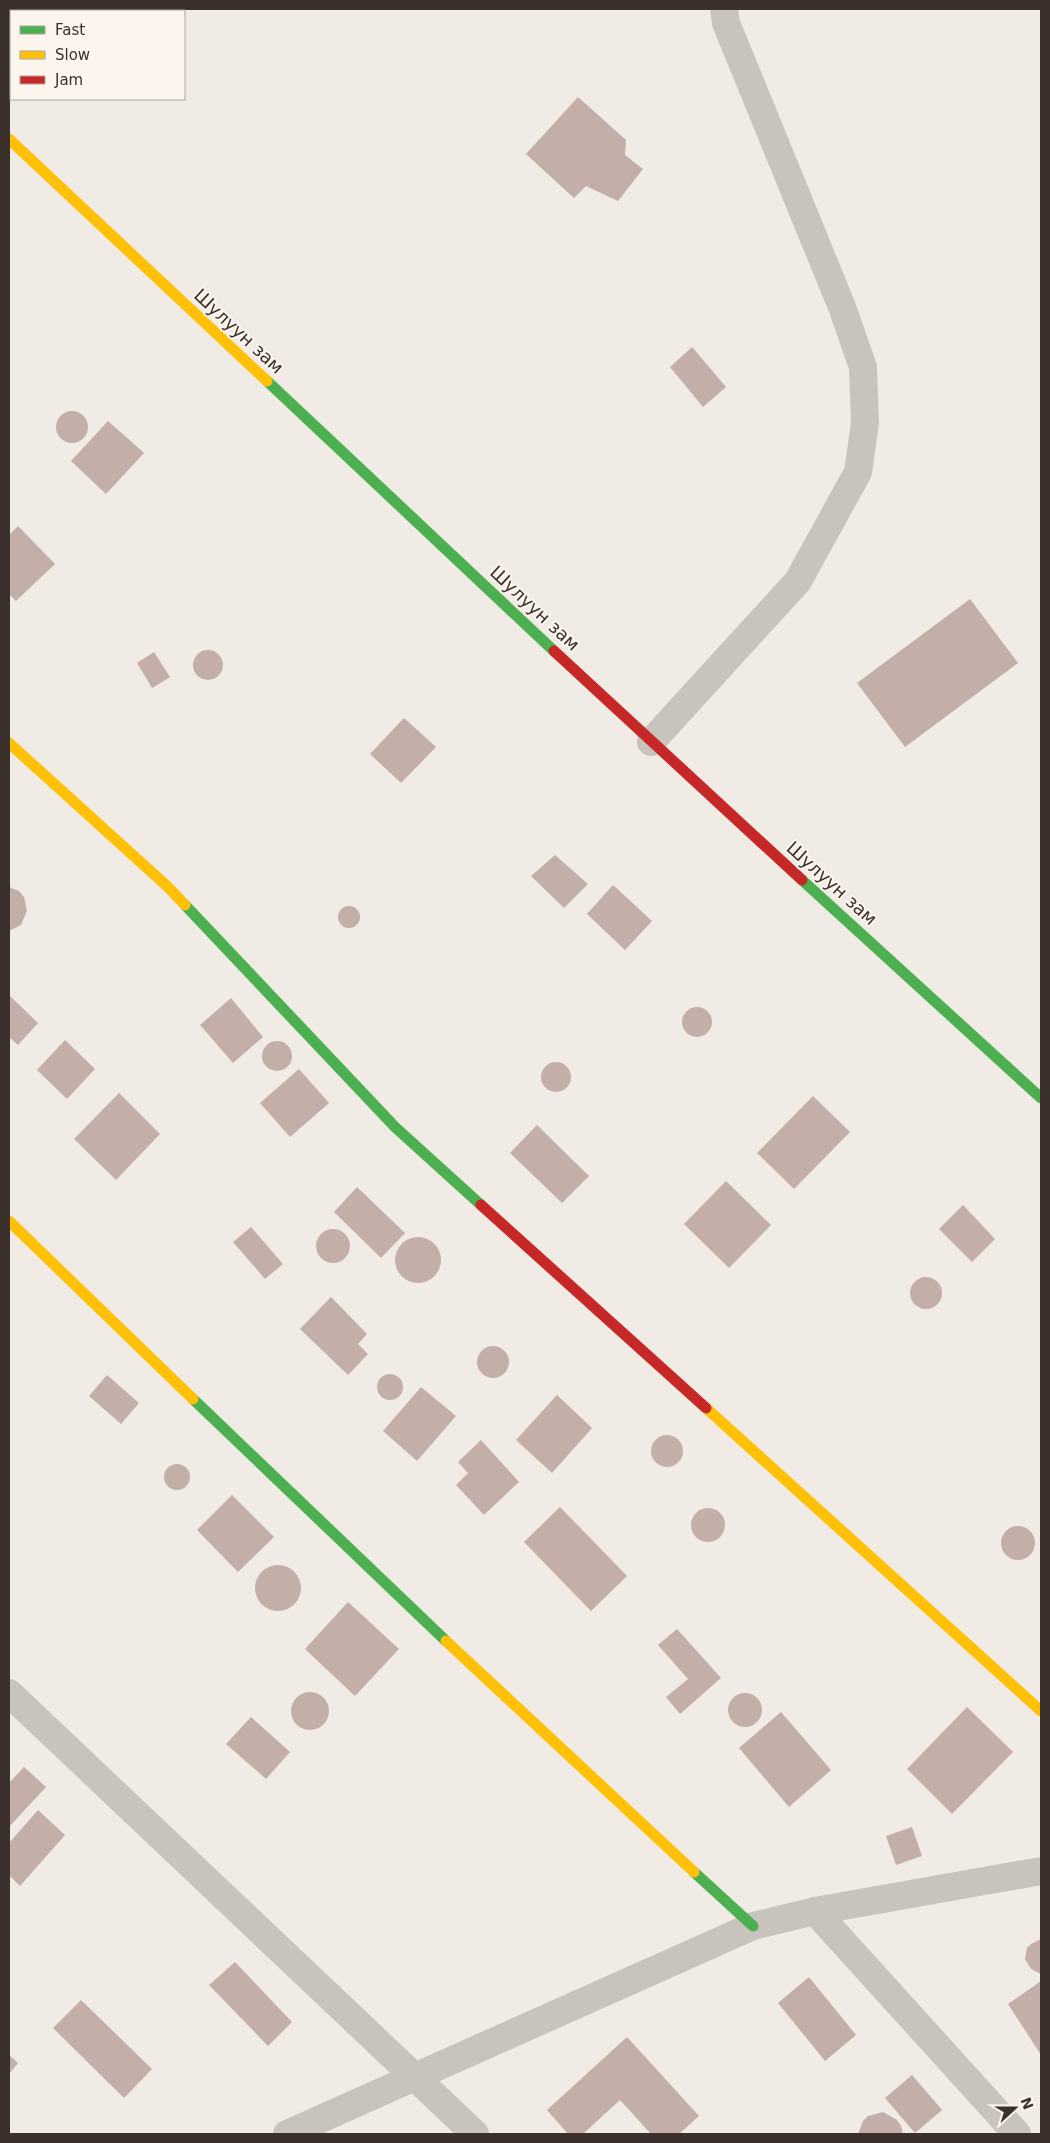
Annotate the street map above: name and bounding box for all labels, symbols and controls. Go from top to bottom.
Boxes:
legend [10,10,185,100]
text: Fast [55,21,85,39]
text: Slow [55,46,90,64]
text: Jam [54,71,83,89]
street label: Шулуун зам [190,284,288,378]
street label: Шулуун зам [486,561,584,655]
street label: Шулуун зам [782,837,882,929]
north arrow [990,2083,1040,2133]
text: N [1018,2095,1037,2112]

